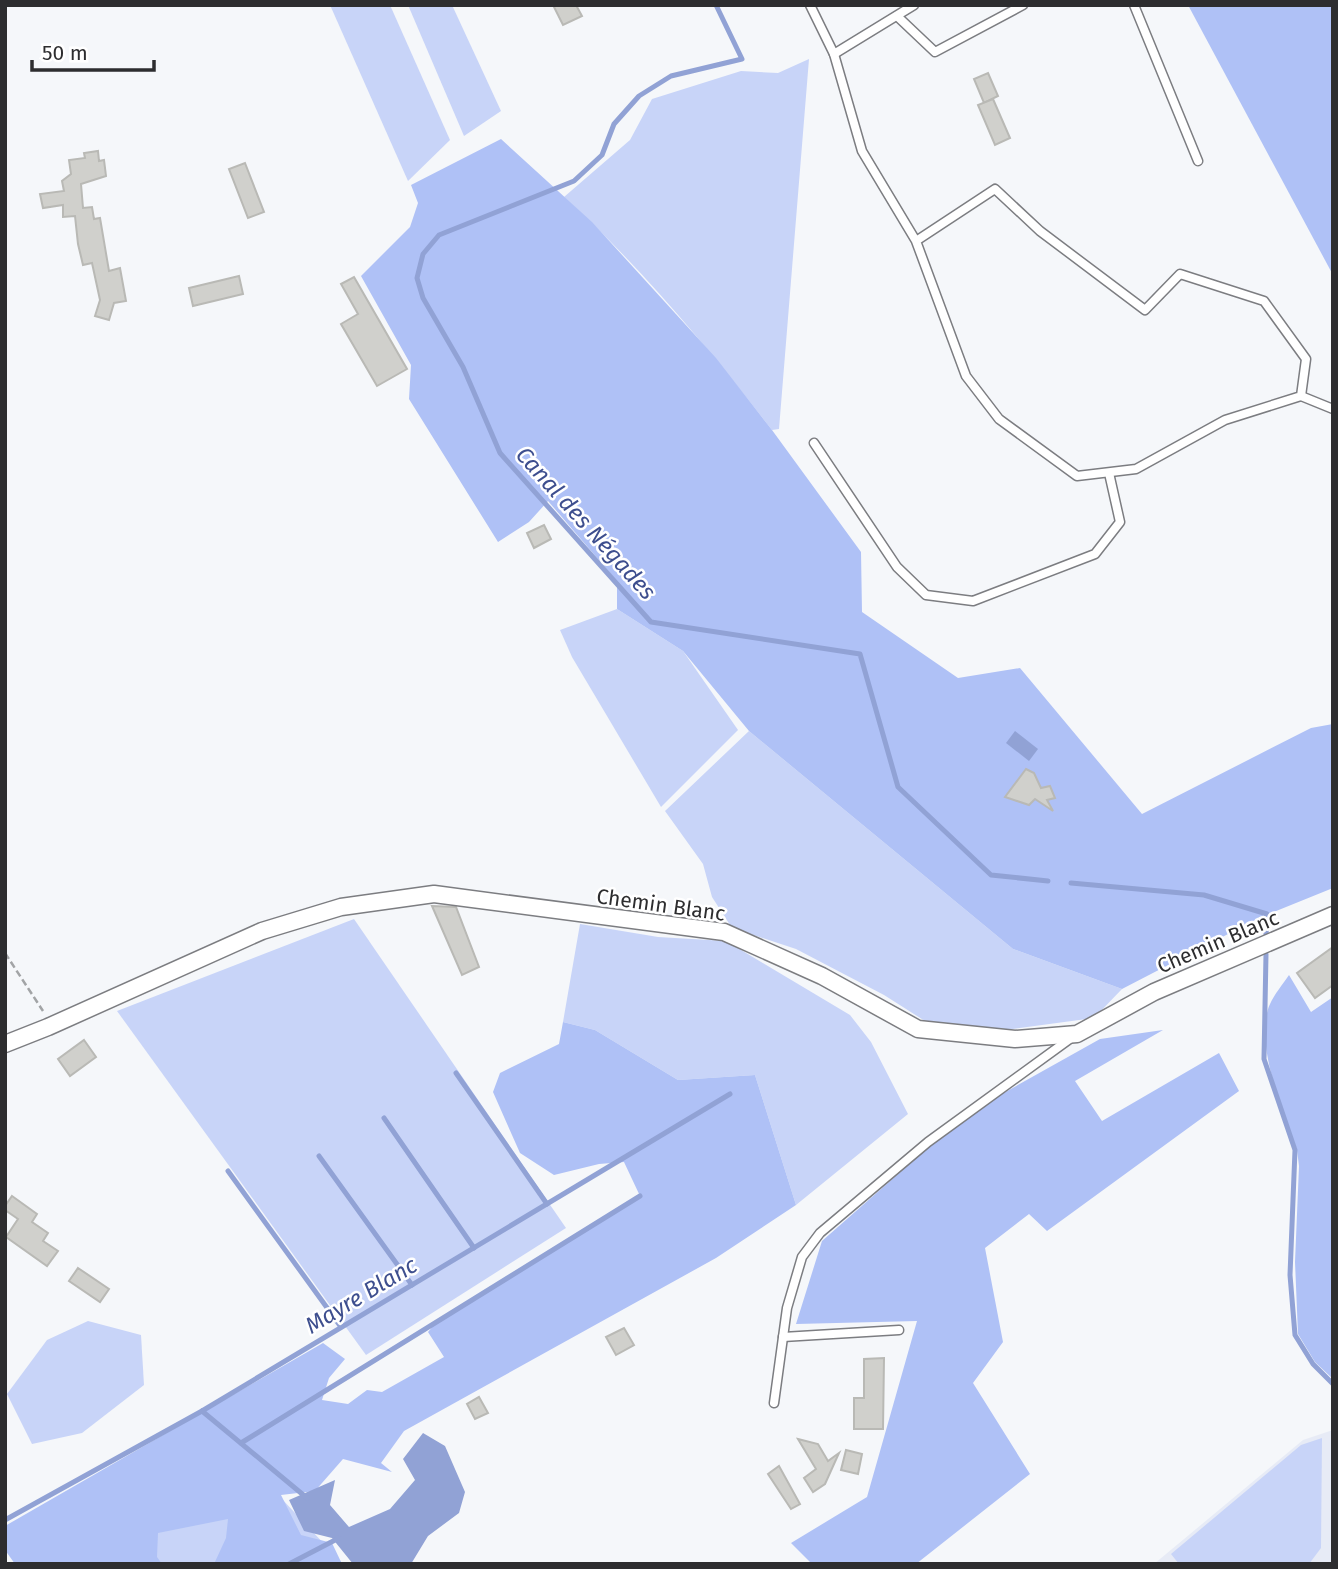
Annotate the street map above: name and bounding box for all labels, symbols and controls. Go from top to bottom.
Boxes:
scale bar [32,28,154,72]
text: 50 m [42,40,88,66]
water label: Canal des Négades [510,441,662,606]
street label: Chemin Blanc [595,883,727,927]
street label: Chemin Blanc [1153,905,1283,979]
water label: Mayre Blanc [300,1251,422,1339]

